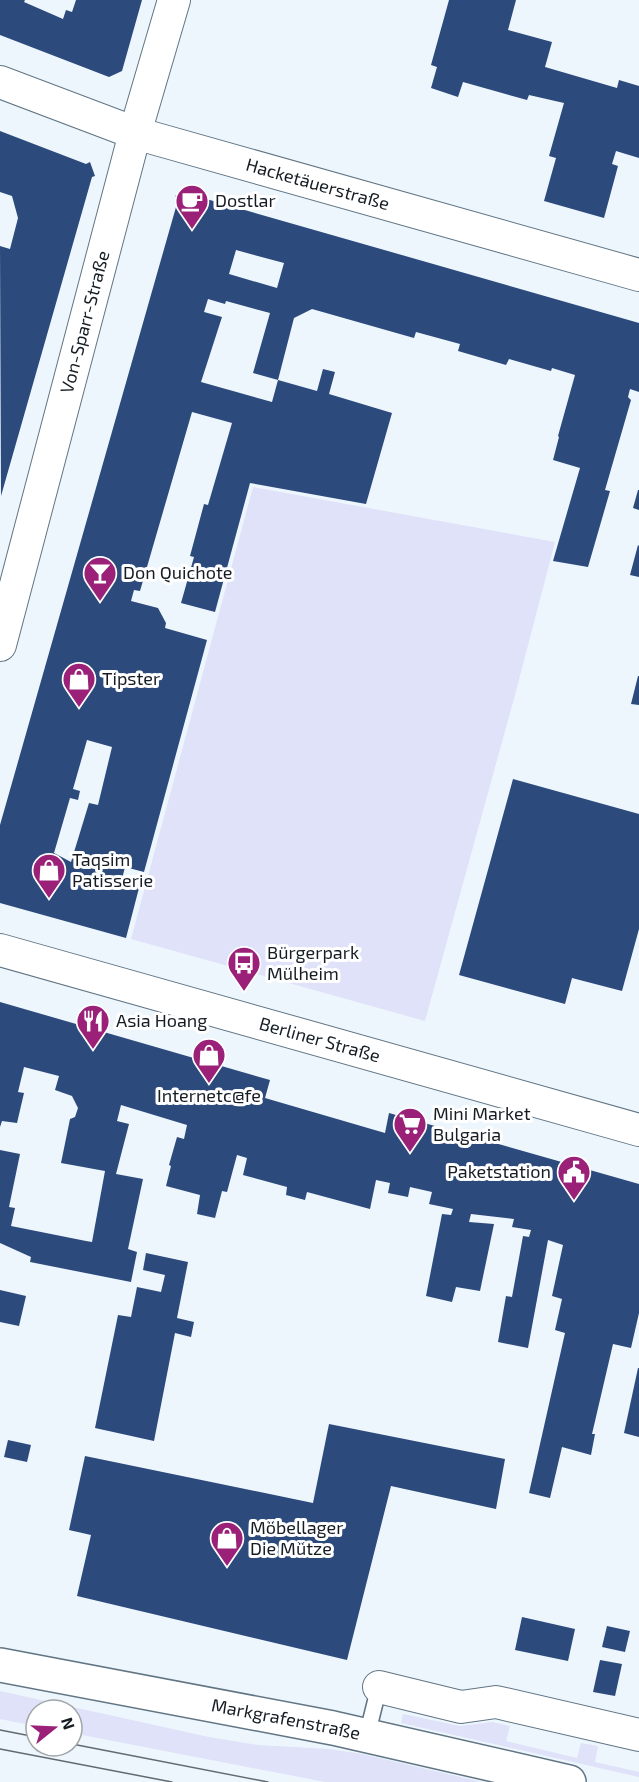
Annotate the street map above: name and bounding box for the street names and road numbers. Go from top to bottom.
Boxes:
street label: Hacketäuerstraße [244,153,392,214]
street label: Von-Sparr-Straße [55,248,114,395]
street label: Berliner Straße [257,1012,383,1067]
street label: Markgrafenstraße [210,1693,363,1744]

